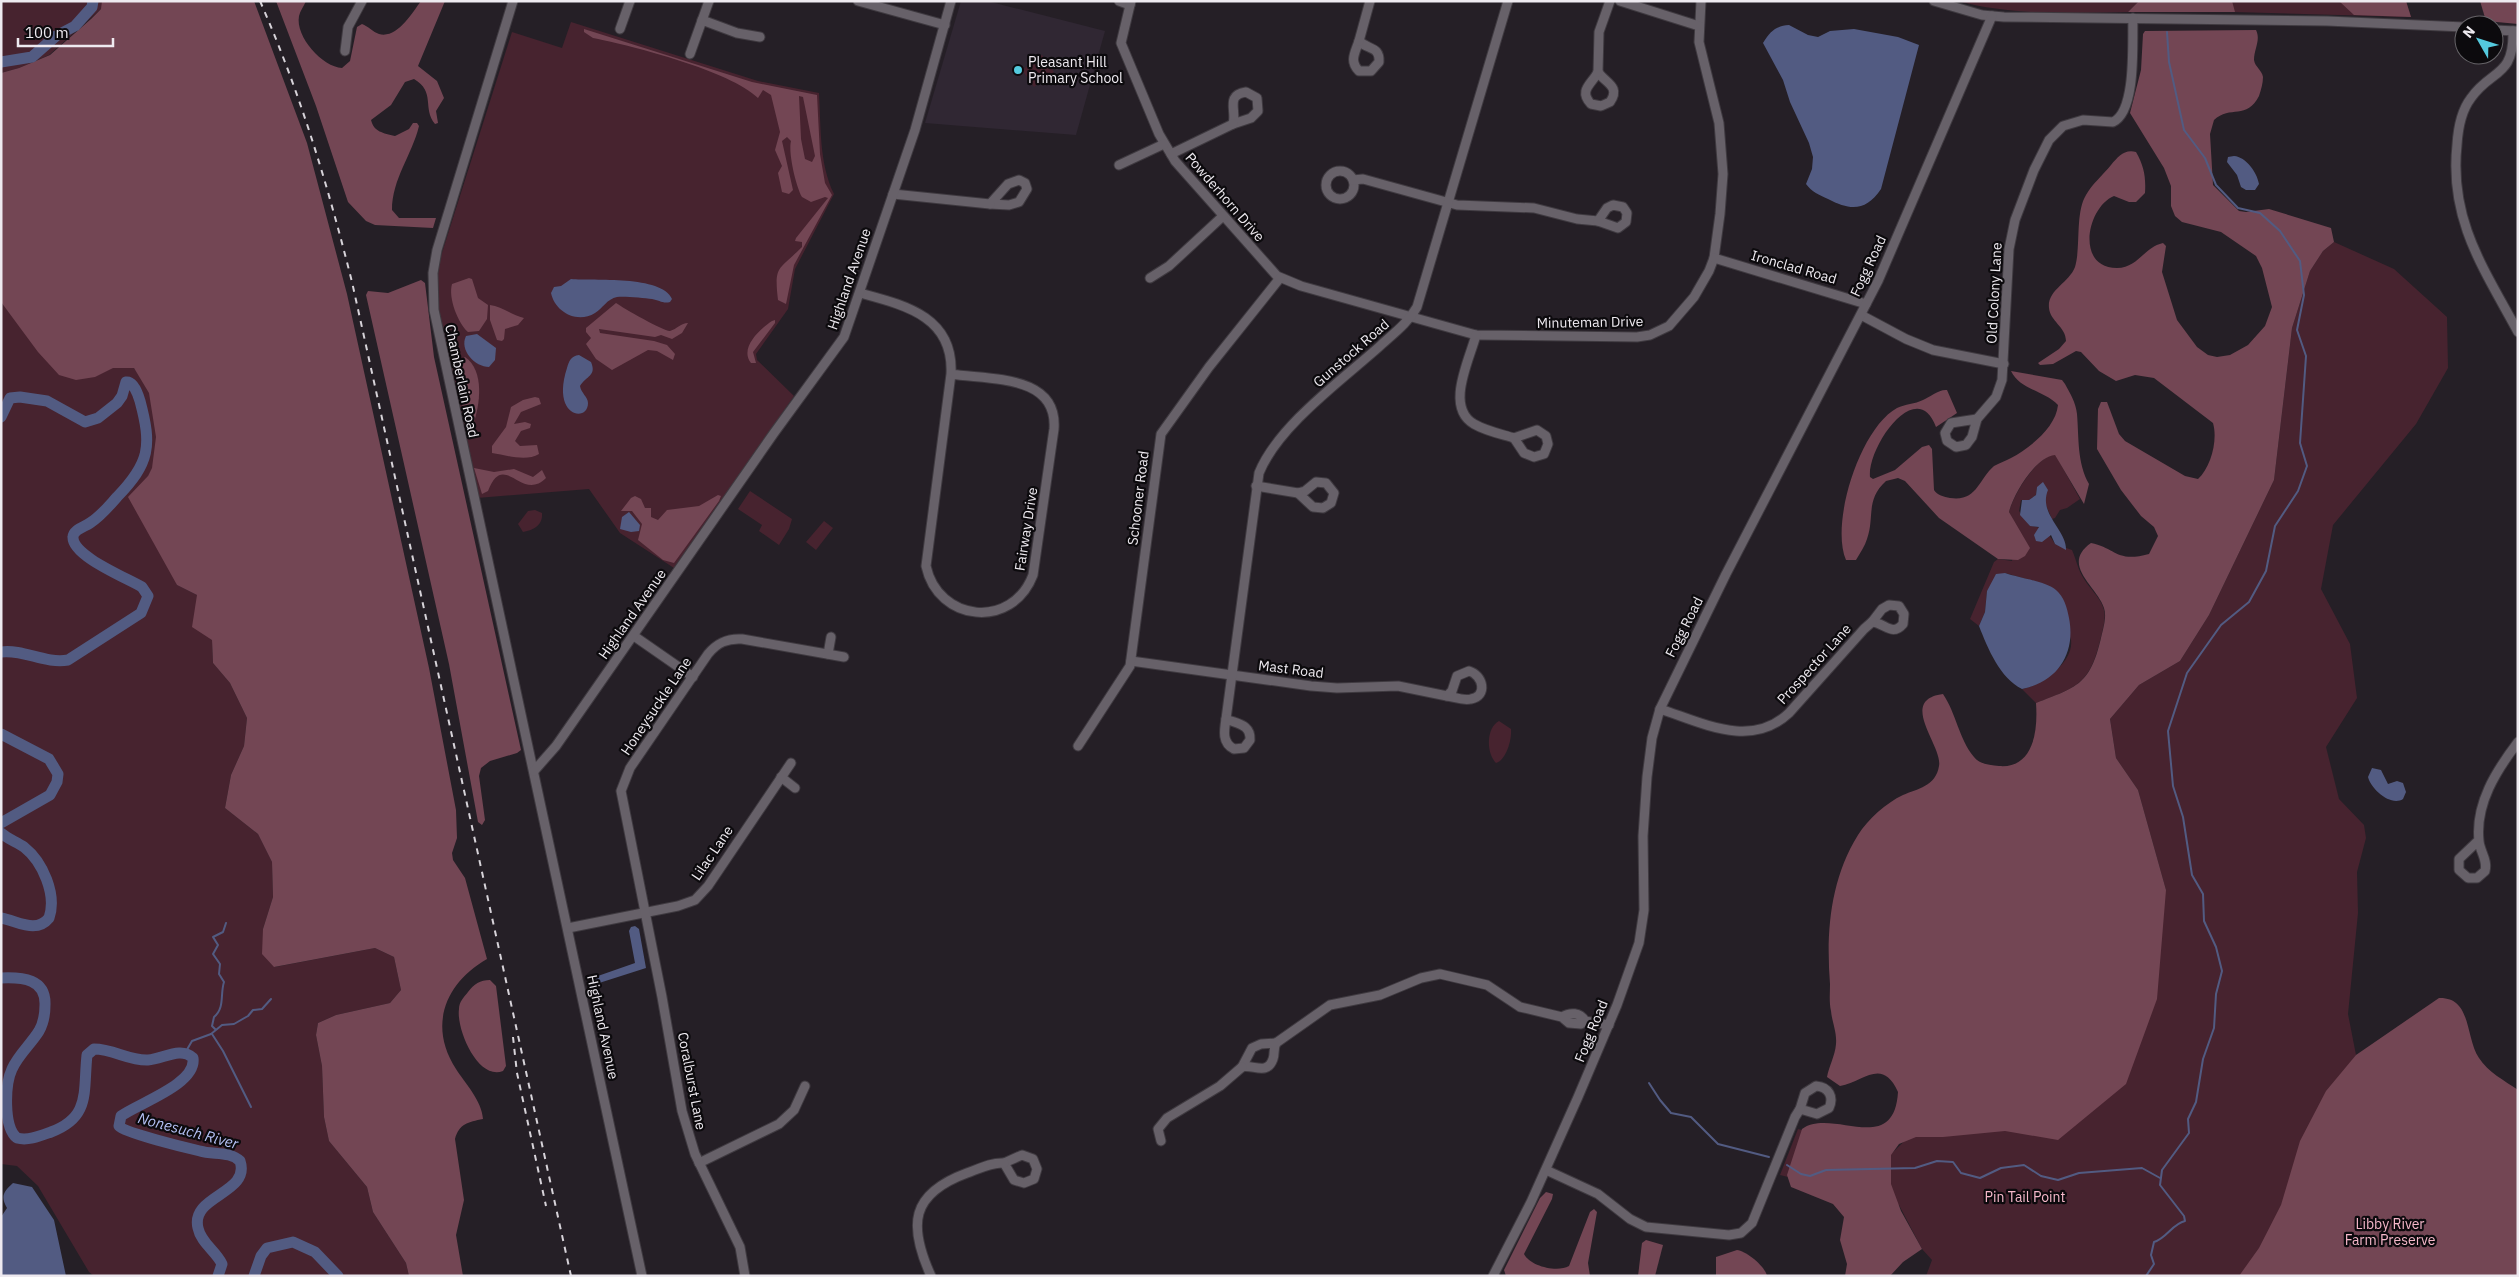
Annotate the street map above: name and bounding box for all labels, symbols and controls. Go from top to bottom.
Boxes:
scale bar [18,15,112,47]
north arrow [2454,15,2504,65]
text: N [2459,22,2479,41]
text: 100 m [25,23,69,42]
place label: Pleasant Hill Primary School [1028,53,1123,87]
marker: Pleasant Hill Primary School [1012,64,1024,76]
street label: Powderhorn Drive [1181,149,1269,246]
street label: Highland Avenue [823,226,875,332]
street label: Fogg Road [1846,232,1890,300]
street label: Old Colony Lane [1982,242,2006,344]
street label: Ironclad Road [1749,246,1839,288]
street label: Minuteman Drive [1536,312,1644,332]
street label: Gunstock Road [1309,315,1393,391]
street label: Chamberlain Road [441,323,483,439]
street label: Schooner Road [1123,450,1153,546]
street label: Fairway Drive [1011,486,1042,572]
street label: Highland Avenue [594,565,670,663]
street label: Fogg Road [1661,594,1707,660]
street label: Prospector Lane [1773,620,1855,708]
street label: Honeysuckle Lane [617,653,696,758]
street label: Mast Road [1257,656,1325,682]
street label: Lilac Lane [687,822,737,884]
street label: Highland Avenue [583,973,623,1081]
street label: Fogg Road [1570,997,1612,1065]
street label: Coralburst Lane [674,1031,710,1132]
water label: Nonesuch River [136,1108,241,1153]
park label: Pin Tail Point [1985,1188,2065,1206]
park label: Libby River Farm Preserve [2345,1215,2436,1249]

